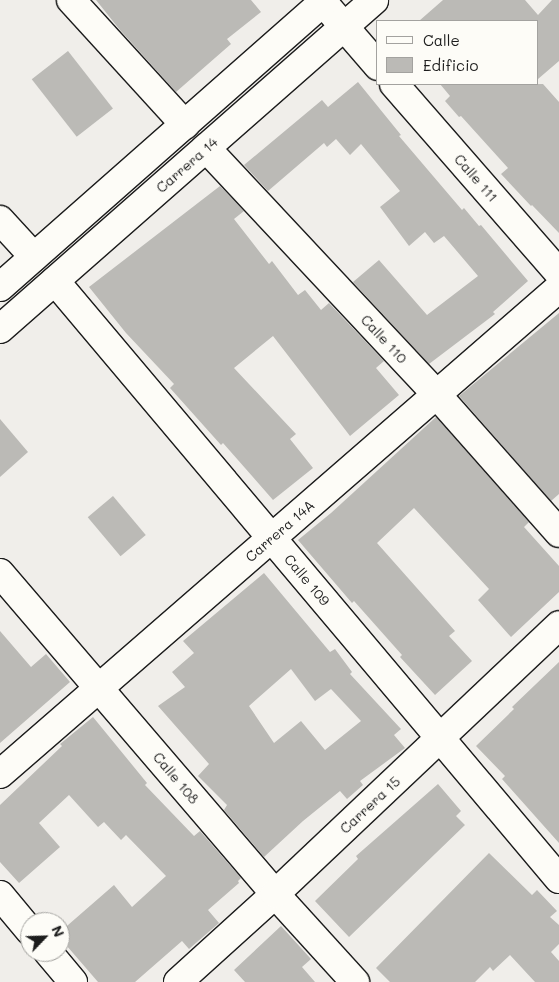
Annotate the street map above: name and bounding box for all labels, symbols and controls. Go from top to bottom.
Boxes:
legend [376,20,539,85]
text: Calle [423,30,460,50]
text: Edificio [423,55,478,75]
street label: Carrera 14 [153,134,221,196]
street label: Calle 111 [451,151,501,205]
street label: Calle 110 [357,311,411,367]
street label: Carrera 14A [242,497,318,565]
street label: Calle 109 [281,551,333,609]
street label: Calle 108 [150,749,202,807]
street label: Carrera 15 [336,773,404,837]
north arrow [20,912,70,962]
text: N [47,922,69,940]

